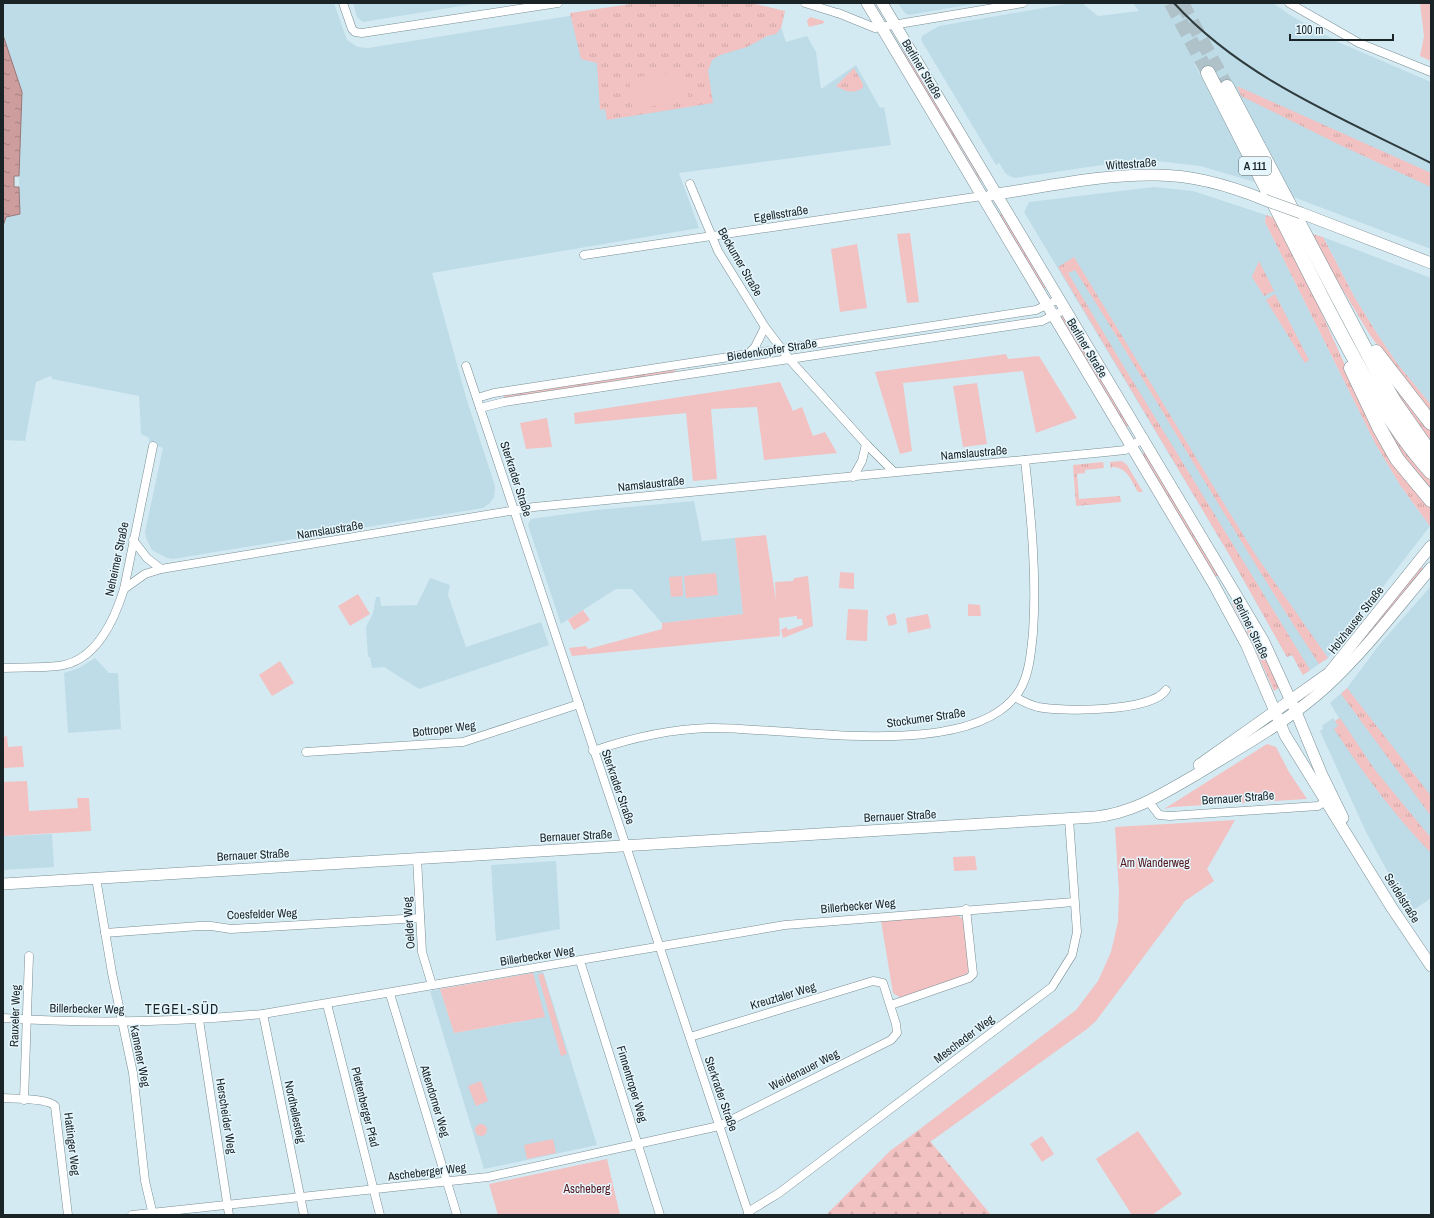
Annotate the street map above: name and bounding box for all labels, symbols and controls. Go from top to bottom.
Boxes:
scale bar [1290,16,1393,42]
text: 100 m [1296,22,1323,38]
street label: Berliner Straße [898,36,946,102]
street label: Wittestraße [1105,154,1157,174]
road number: A 111 [1239,157,1271,175]
street label: Egellsstraße [753,202,809,226]
street label: Beckumer Straße [714,225,766,299]
street label: Berliner Straße [1063,315,1111,381]
street label: Biedenkopfer Straße [726,335,818,365]
street label: Sterkrader Straße [496,439,536,519]
street label: Namslaustraße [940,442,1008,464]
street label: Namslaustraße [617,473,685,495]
street label: Namslaustraße [296,517,364,543]
street label: Neheimer Straße [101,520,133,598]
street label: Holzhauser Straße [1324,583,1388,657]
street label: Berliner Straße [1229,595,1273,661]
street label: Stockumer Straße [886,705,966,731]
street label: Bottroper Weg [412,717,477,741]
street label: Sterkrader Straße [598,747,638,827]
street label: Bernauer Straße [1201,787,1275,809]
street label: Bernauer Straße [863,806,937,826]
street label: Bernauer Straße [539,826,613,846]
street label: Bernauer Straße [216,845,290,865]
park label: Am Wanderweg [1119,855,1190,871]
street label: Seidelstraße [1380,870,1424,926]
street label: Billerbecker Weg [820,895,896,917]
street label: Oelder Weg [399,896,419,950]
street label: Coesfelder Weg [227,905,298,923]
street label: Billerbecker Weg [499,942,576,970]
street label: Kreuztaler Weg [748,978,818,1014]
street label: Rauxeler Weg [6,984,24,1047]
street label: Billerbecker Weg [49,1000,125,1018]
district label: TEGEL-SÜD [145,1000,219,1018]
street label: Mescheder Weg [931,1011,998,1067]
street label: Kamener Weg [126,1024,154,1089]
street label: Finnentroper Weg [613,1044,651,1125]
street label: Weidenauer Weg [766,1045,842,1094]
street label: Sterkrader Straße [701,1054,741,1134]
street label: Attendorner Weg [416,1062,454,1139]
street label: Plettenberger Pfad [347,1065,383,1149]
street label: Herscheider Weg [212,1077,240,1155]
street label: Nordhellesteig [281,1079,310,1145]
street label: Hattinger Weg [60,1112,84,1177]
street label: Ascheberger Weg [386,1159,467,1185]
park label: Ascheberg [562,1181,611,1197]

